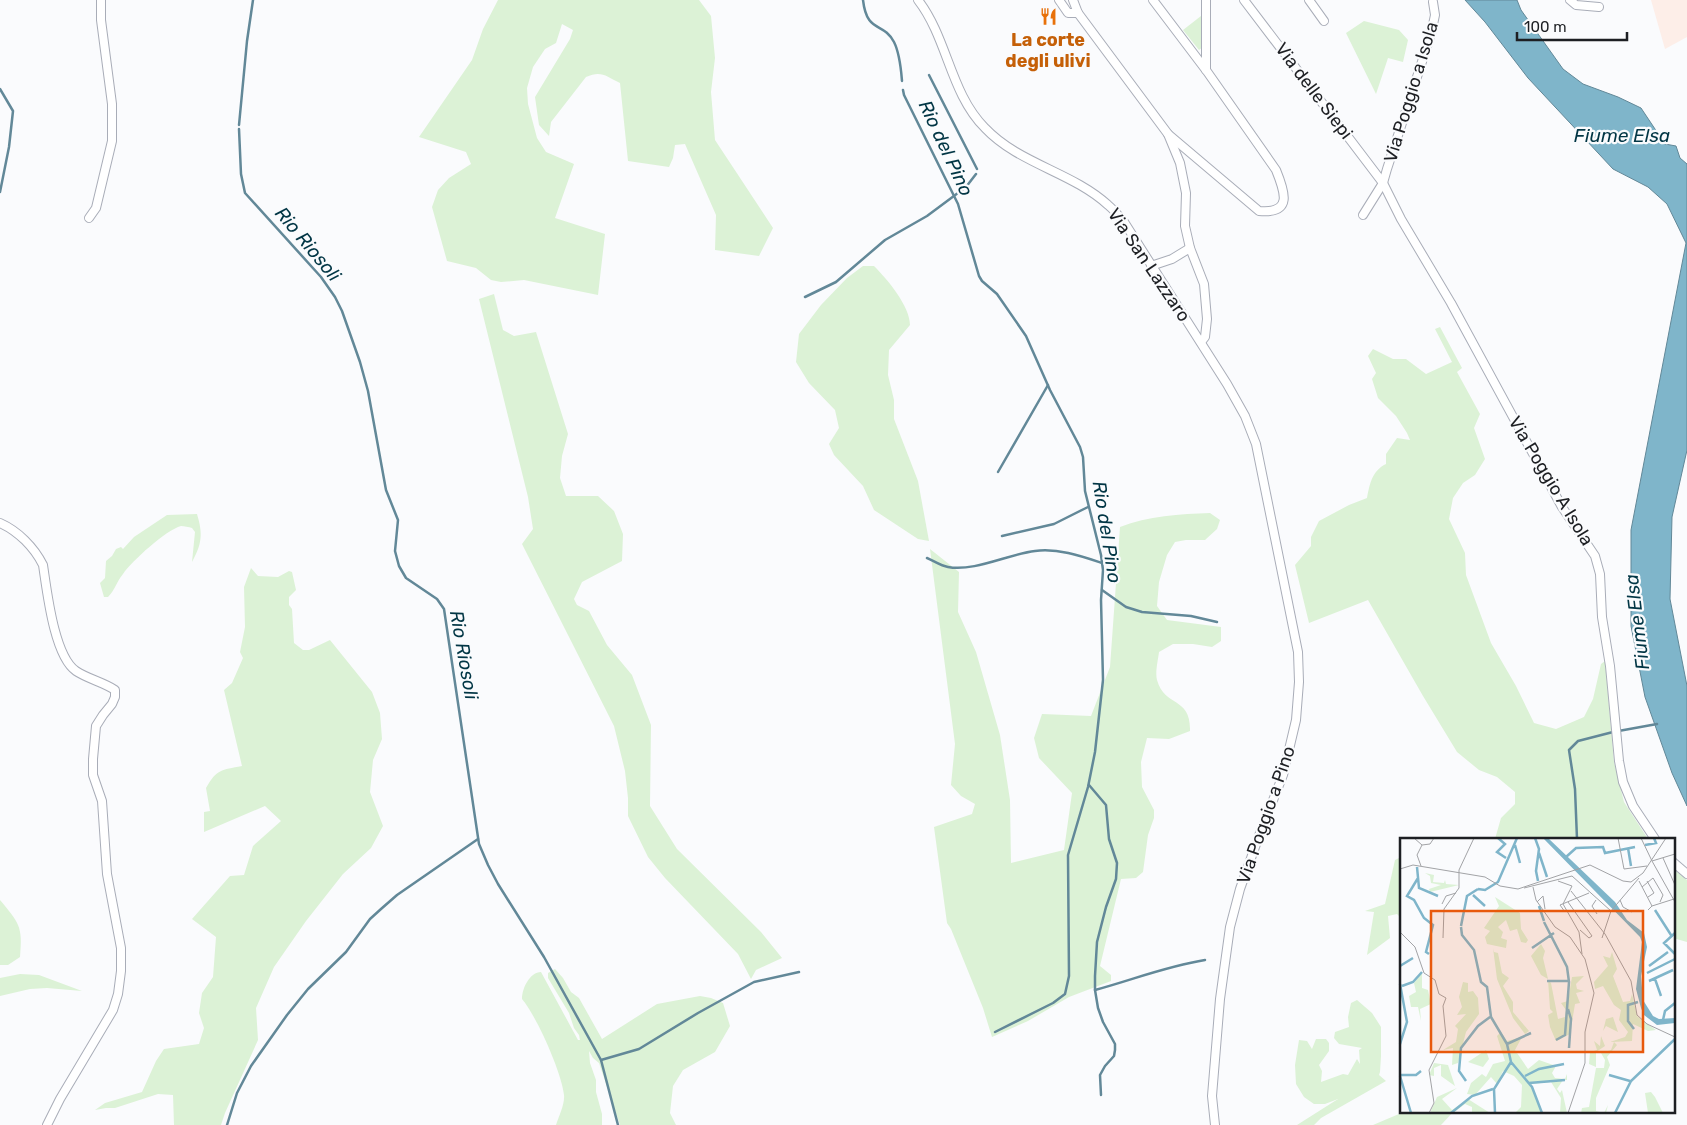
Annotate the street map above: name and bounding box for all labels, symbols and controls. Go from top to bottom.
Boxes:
restaurant icon: La corte degli ulivi [1038,7,1058,27]
scale bar [1517,10,1627,42]
text: 100 m [1524,18,1566,36]
street label: Via Poggio a Isola [1379,19,1443,165]
place label: La corte degli ulivi [1005,29,1091,72]
street label: Via delle Siepi [1271,38,1357,144]
water label: Rio del Pino [914,96,978,200]
water label: Fiume Elsa [1574,124,1670,147]
water label: Rio Riosoli [270,202,346,286]
street label: Via San Lazzaro [1103,204,1195,326]
street label: Via Poggio A Isola [1504,412,1598,550]
water label: Rio del Pino [1088,479,1126,585]
water label: Fiume Elsa [1620,573,1654,671]
water label: Rio Riosoli [445,608,483,702]
street label: Via Poggio a Pino [1232,743,1300,887]
inset map [1400,838,1674,1112]

